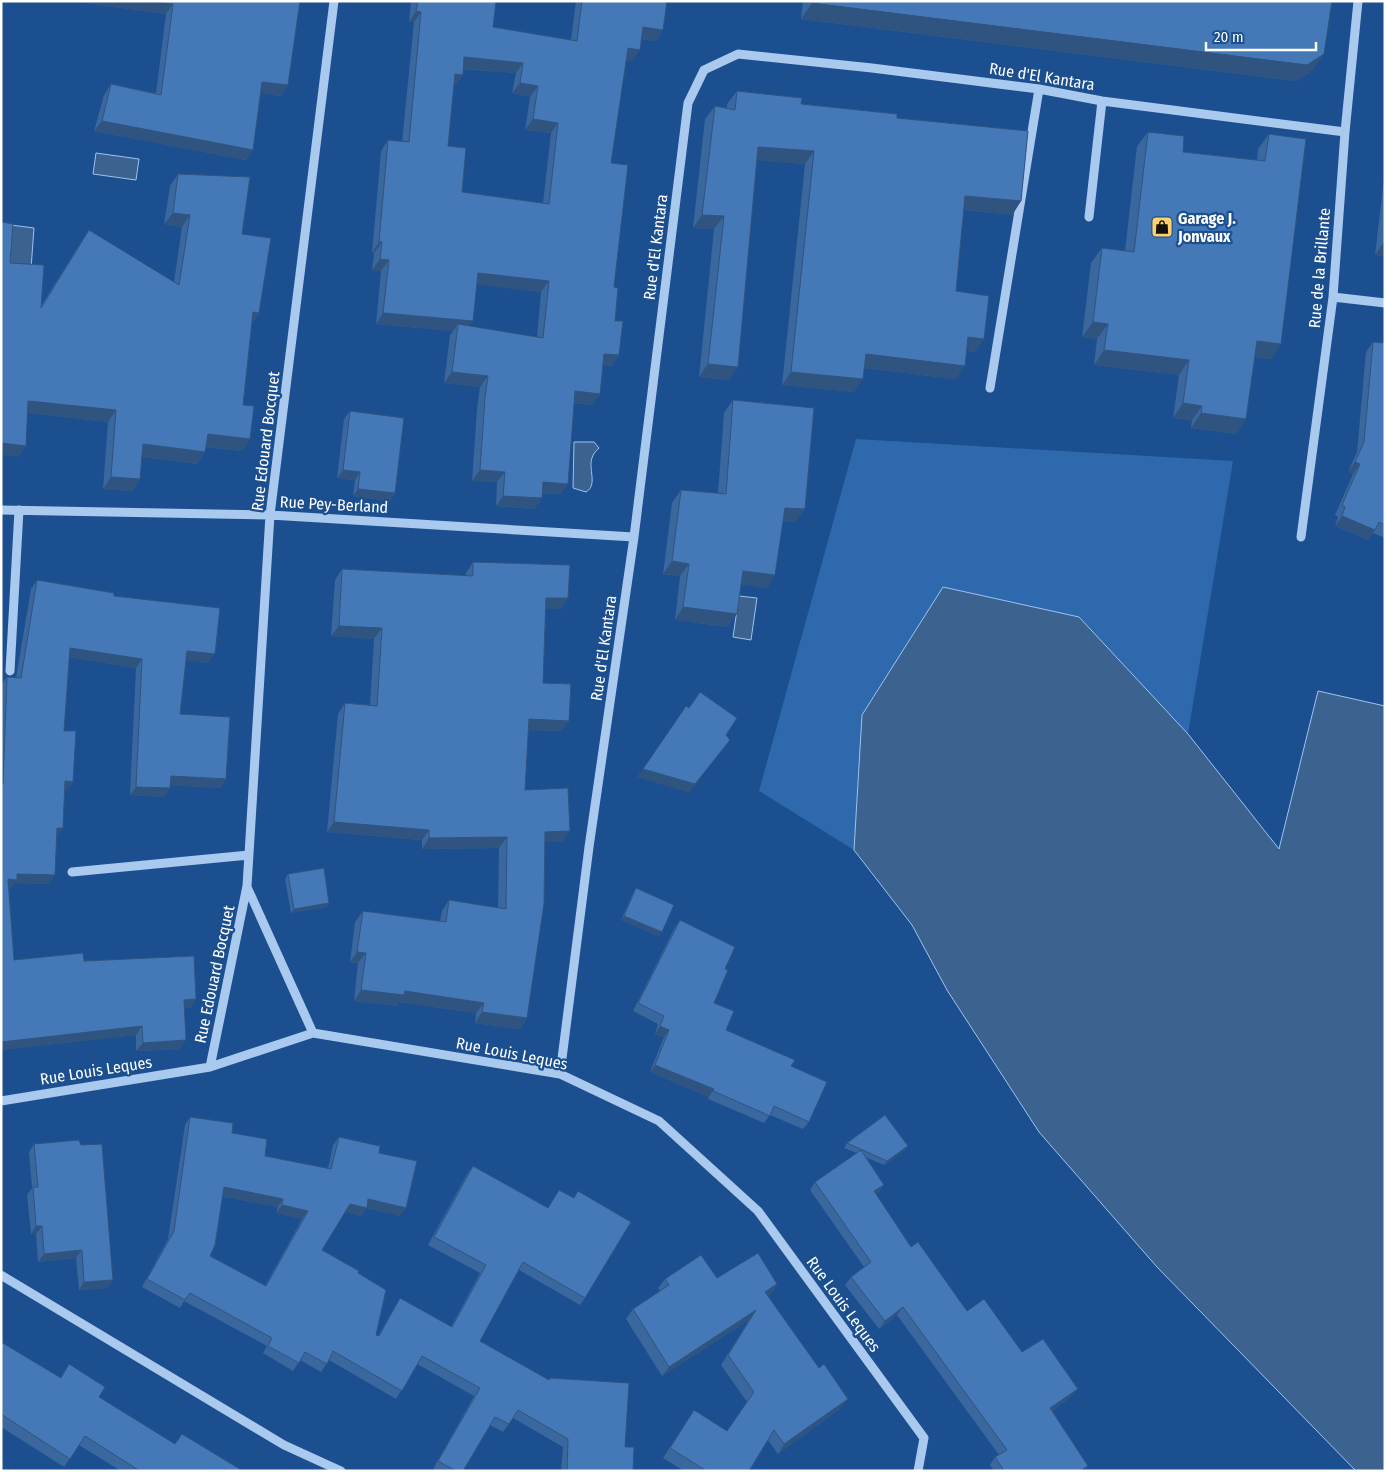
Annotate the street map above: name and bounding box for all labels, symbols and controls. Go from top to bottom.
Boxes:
scale bar [1206,20,1316,52]
text: 20 m [1214,28,1244,46]
street label: Rue d'El Kantara [988,59,1096,94]
street label: Rue d'El Kantara [640,193,671,301]
street label: Rue de la Brillante [1305,207,1334,329]
place label: Garage J. Jonvaux [1177,209,1236,246]
shop icon: Garage J. Jonvaux [1150,215,1174,239]
street label: Rue Edouard Bocquet [248,369,284,512]
street label: Rue Pey-Berland [279,492,389,517]
street label: Rue d'El Kantara [587,594,620,702]
street label: Rue Edouard Bocquet [191,903,239,1045]
street label: Rue Louis Leques [455,1033,569,1074]
street label: Rue Louis Leques [39,1052,154,1089]
street label: Rue Louis Leques [803,1253,885,1356]

